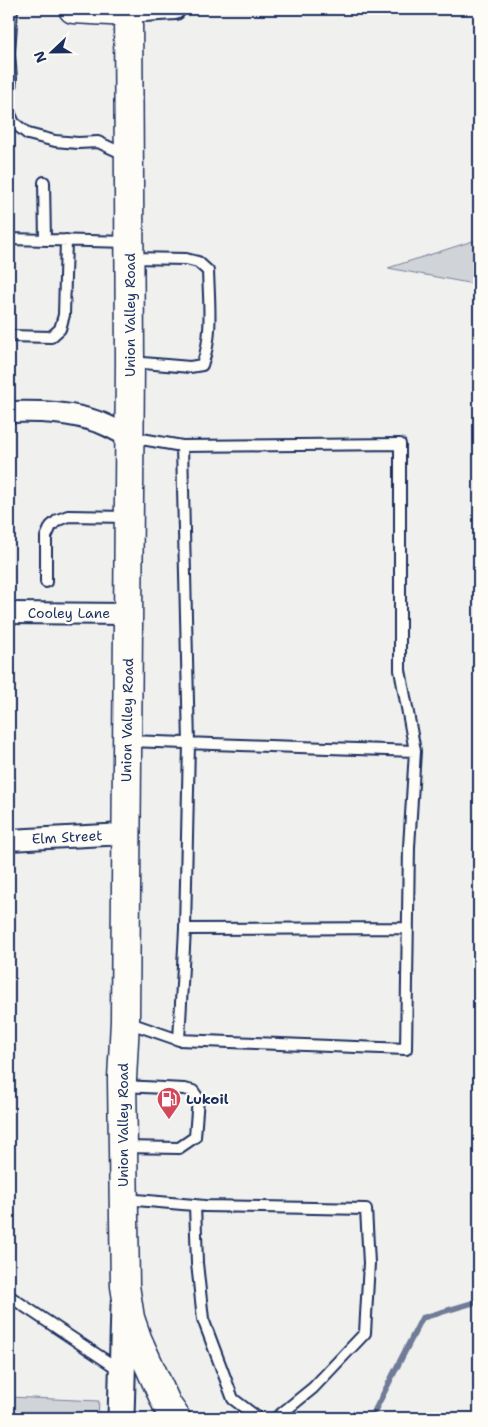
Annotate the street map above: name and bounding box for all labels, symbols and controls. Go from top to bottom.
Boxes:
north arrow [28,28,78,78]
text: N [30,48,50,65]
street label: Union Valley Road [121,253,139,377]
street label: Cooley Lane [28,604,110,622]
street label: Union Valley Road [117,658,137,782]
street label: Elm Street [31,826,103,848]
street label: Union Valley Road [114,1063,132,1187]
fuel station icon: Lukoil [156,1086,182,1120]
place label: Lukoil [186,1090,229,1108]

